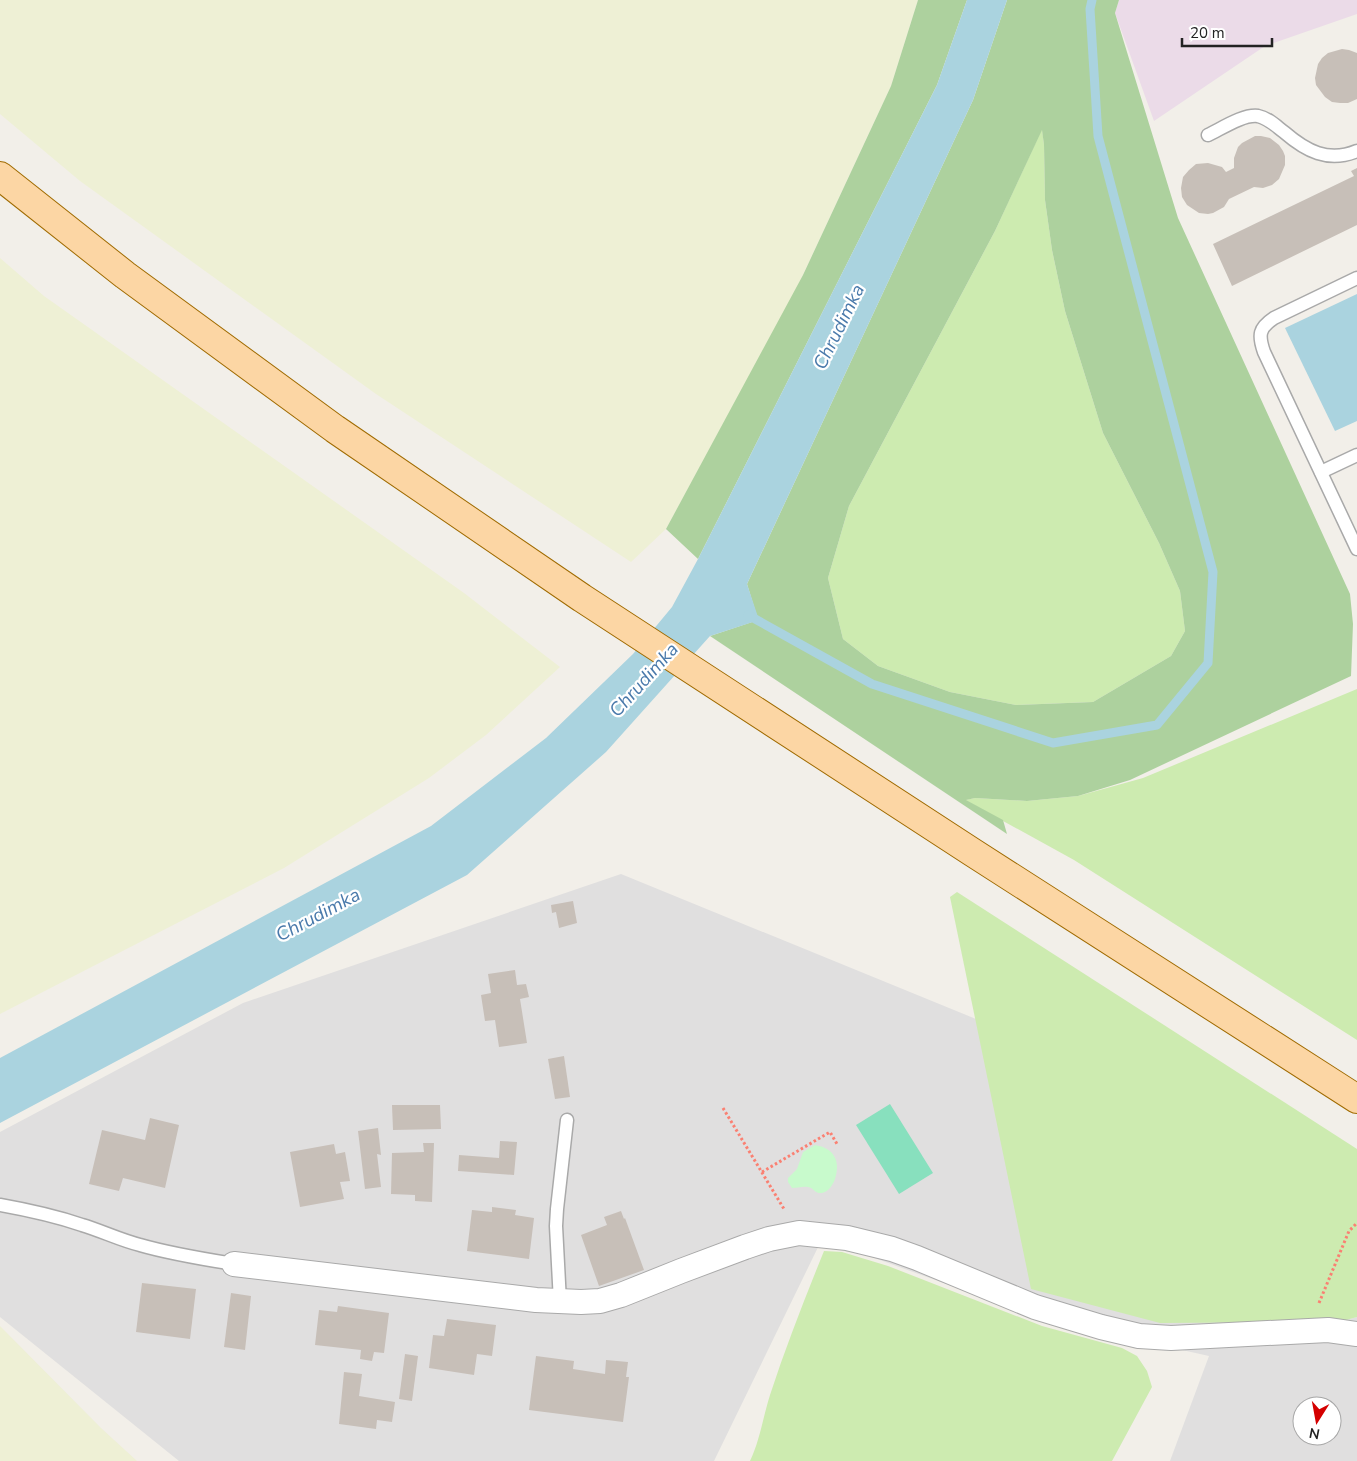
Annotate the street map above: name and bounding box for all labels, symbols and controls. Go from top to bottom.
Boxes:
scale bar [1182,15,1272,47]
text: 20 m [1190,23,1225,43]
water label: Chrudimka [807,280,871,374]
water label: Chrudimka [603,637,685,723]
water label: Chrudimka [271,882,365,948]
north arrow [1292,1396,1342,1446]
text: N [1308,1423,1322,1444]

